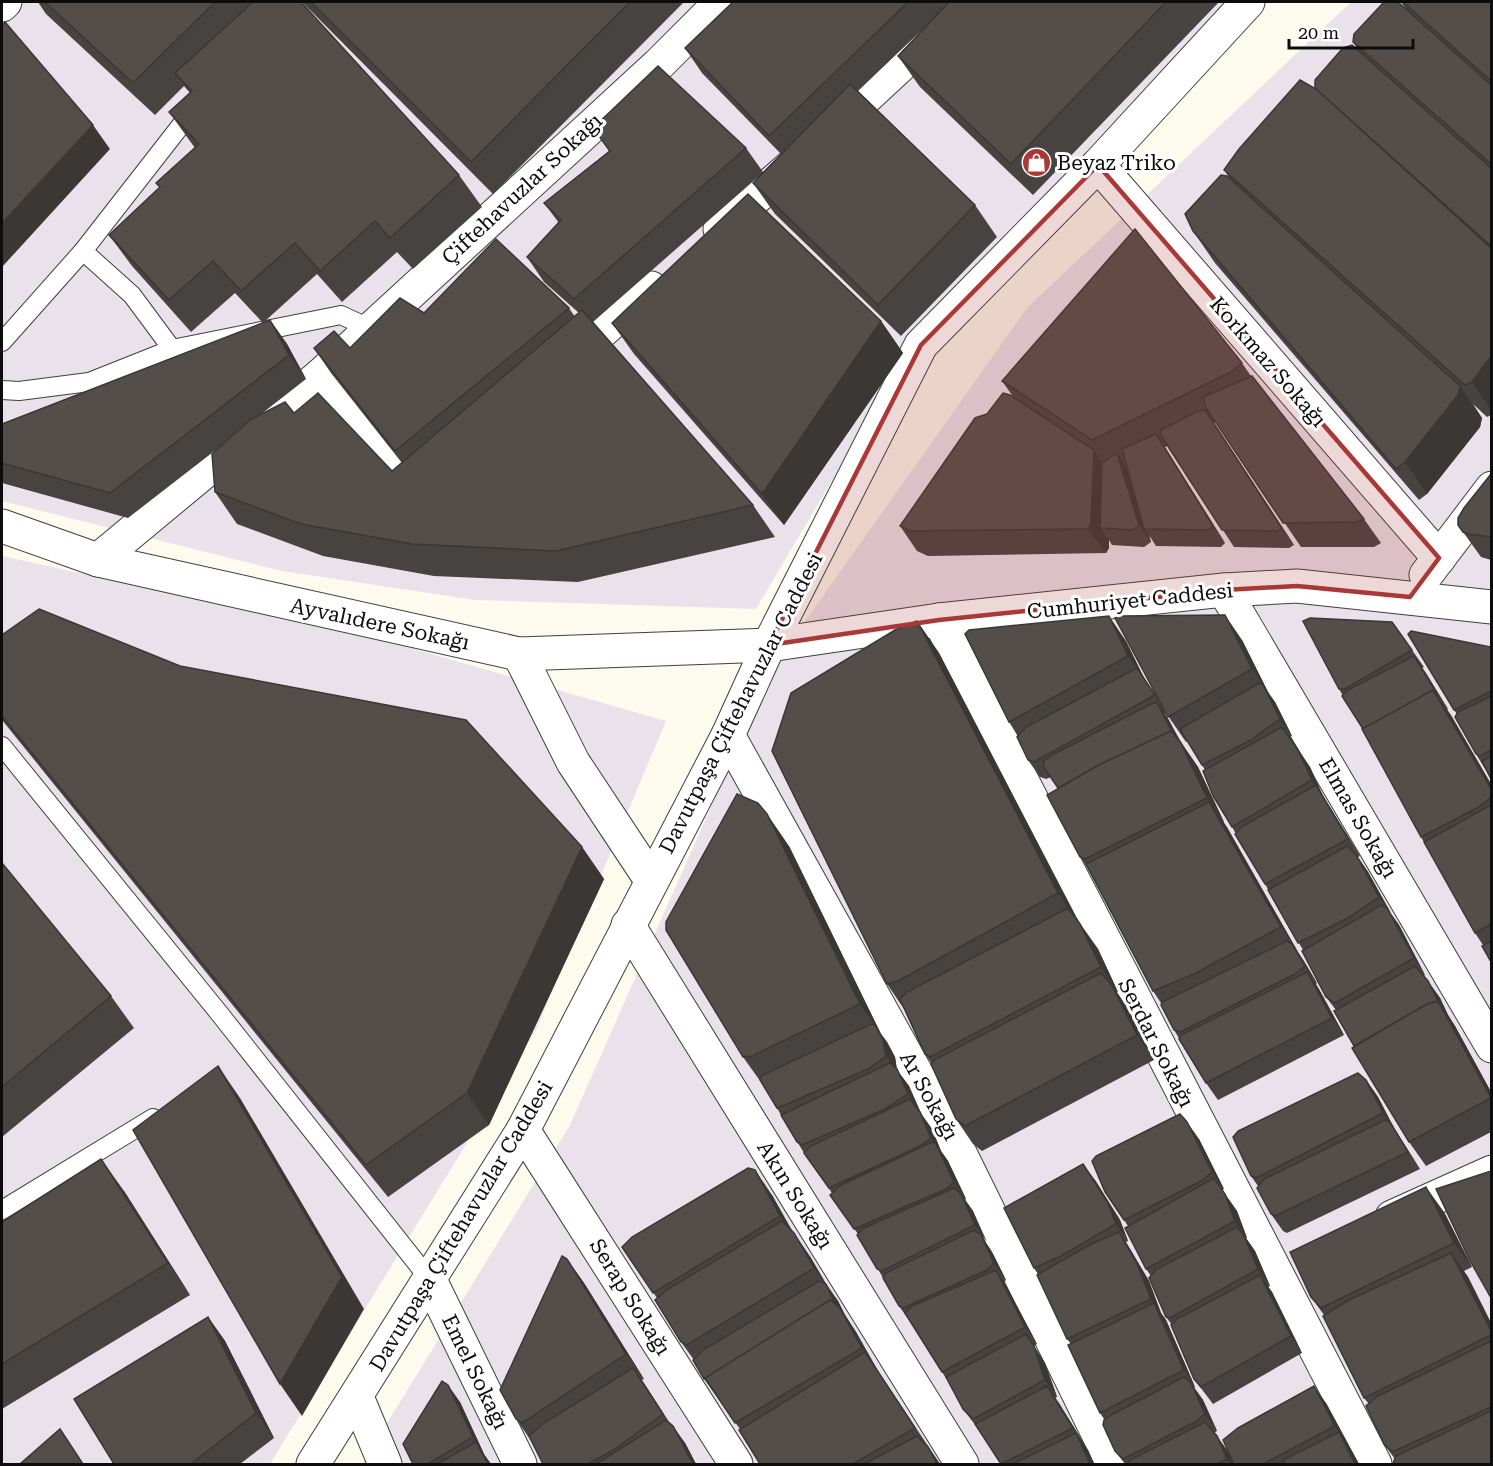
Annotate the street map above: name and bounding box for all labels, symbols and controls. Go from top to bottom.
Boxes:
scale bar [1289,12,1414,50]
text: 20 m [1298,22,1339,43]
street label: Çiftehavuzlar Sokağı [437,108,607,269]
shop icon: Beyaz Triko [1020,147,1052,179]
place label: Beyaz Triko [1057,151,1176,175]
street label: Korkmaz Sokağı [1205,292,1331,432]
street label: Davutpaşa Çiftehavuzlar Caddesi [654,548,828,857]
street label: Cumhuriyet Caddesi [1026,578,1234,624]
street label: Ayvalıdere Sokağı [288,593,472,655]
street label: Elmas Sokağı [1314,754,1402,883]
street label: Serdar Sokağı [1113,975,1199,1112]
street label: Ar Sokağı [895,1048,963,1145]
street label: Davutpaşa Çiftehavuzlar Caddesi [365,1076,558,1375]
street label: Akın Sokağı [752,1137,838,1254]
street label: Serap Sokağı [585,1234,675,1360]
street label: Emel Sokağı [437,1311,513,1434]

